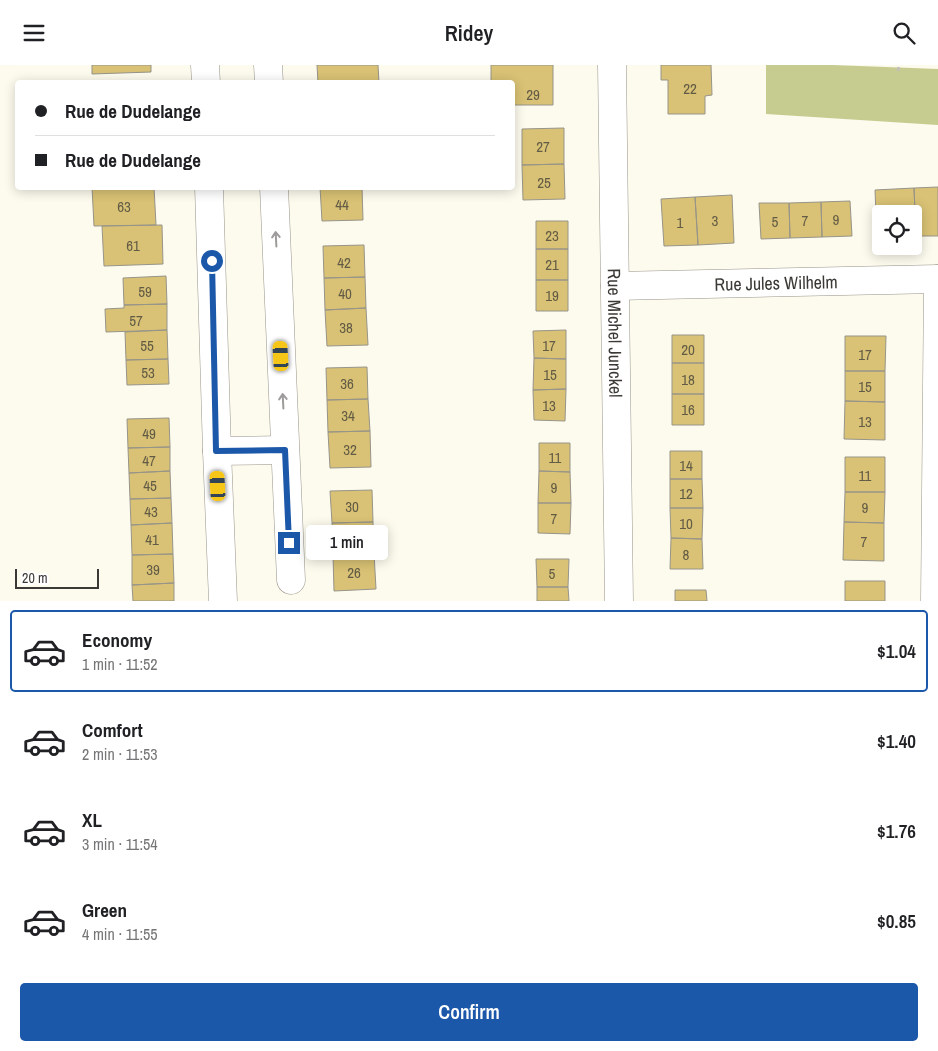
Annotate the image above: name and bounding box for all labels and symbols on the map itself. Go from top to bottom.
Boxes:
house number: 22 [683,78,697,99]
house number: 29 [526,84,540,105]
house number: 27 [536,136,550,157]
house number: 25 [537,172,551,193]
house number: 44 [335,194,349,215]
house number: 63 [117,196,131,217]
house number: 9 [833,209,840,230]
house number: 3 [712,210,719,231]
house number: 7 [802,210,809,231]
house number: 5 [772,211,779,232]
house number: 1 [677,212,684,233]
house number: 23 [545,225,559,246]
one-way arrow [271,231,281,248]
house number: 61 [126,235,140,256]
route start [201,250,223,272]
house number: 42 [337,252,351,273]
house number: 21 [545,254,559,275]
street label: Rue Michel Junckel [602,268,629,398]
street label: Rue Jules Wilhelm [714,269,838,296]
house number: 59 [138,281,152,302]
house number: 40 [338,283,352,304]
house number: 19 [545,285,559,306]
house number: 57 [129,310,143,331]
house number: 38 [339,317,353,338]
house number: 55 [140,335,154,356]
house number: 17 [542,335,556,356]
house number: 20 [681,339,695,360]
car [272,341,289,371]
house number: 17 [858,344,872,365]
house number: 53 [141,362,155,383]
house number: 15 [543,364,557,385]
house number: 18 [681,369,695,390]
house number: 36 [340,373,354,394]
house number: 15 [858,376,872,397]
one-way arrow [278,394,288,410]
house number: 13 [542,395,556,416]
house number: 16 [681,399,695,420]
house number: 34 [341,405,355,426]
house number: 13 [858,411,872,432]
house number: 49 [142,423,156,444]
house number: 32 [343,439,357,460]
house number: 11 [549,447,562,468]
house number: 47 [142,450,156,471]
house number: 14 [679,455,693,476]
house number: 11 [859,465,872,486]
car [209,471,226,501]
house number: 45 [143,475,157,496]
house number: 9 [551,477,558,498]
house number: 12 [679,483,693,504]
house number: 30 [345,496,359,517]
house number: 9 [862,497,869,518]
house number: 43 [144,501,158,522]
house number: 7 [551,508,558,529]
house number: 10 [679,513,693,534]
callout: 1 min [306,525,389,561]
house number: 41 [145,529,159,550]
house number: 7 [861,531,868,552]
route end [278,532,300,554]
house number: 8 [683,544,690,565]
house number: 39 [146,559,160,580]
house number: 26 [347,562,361,583]
house number: 5 [549,563,556,584]
scale bar [15,566,99,589]

